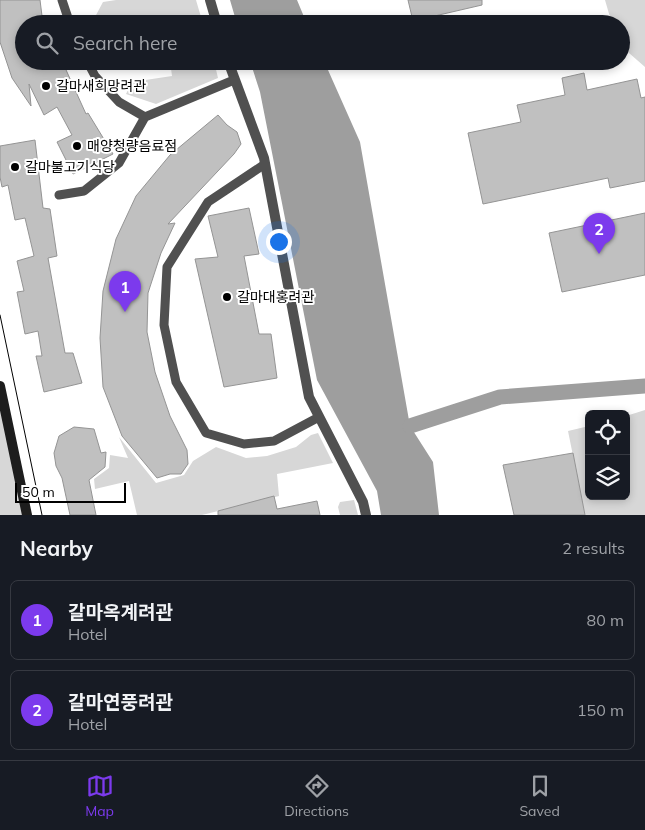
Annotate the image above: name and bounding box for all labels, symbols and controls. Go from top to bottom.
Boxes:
search box [15,15,630,70]
icon: search [33,29,61,57]
text: Search here [73,31,177,55]
place label: 갈마새희망려관 [56,77,146,95]
marker: 갈마새희망려관 [40,80,52,92]
place label: 매양청량음료점 [87,137,177,155]
marker: 매양청량음료점 [71,140,83,152]
place label: 갈마불고기식당 [25,158,115,176]
marker: 갈마불고기식당 [9,161,21,173]
pin: 2 [583,213,615,254]
your location [266,229,292,255]
pin: 1 [109,271,141,312]
place label: 갈마대홍려관 [237,288,314,306]
marker: 갈마대홍려관 [221,291,233,303]
map controls [585,410,630,500]
button: locate [585,410,630,455]
button: layers [585,455,630,500]
scale bar [15,480,126,503]
text: 50 m [22,483,55,501]
text: Nearby [20,535,93,561]
text: 2 results [562,538,625,558]
text: 갈마옥계려관 [68,600,173,624]
text: 1 [32,610,42,630]
text: 80 m [587,610,624,630]
text: Hotel [68,624,107,644]
text: 갈마연풍려관 [68,690,173,714]
text: 2 [32,700,42,720]
text: 150 m [577,700,624,720]
text: Hotel [68,714,107,734]
tab: Map [85,772,114,820]
tab: Directions [284,772,349,820]
tab: Saved [519,772,560,820]

